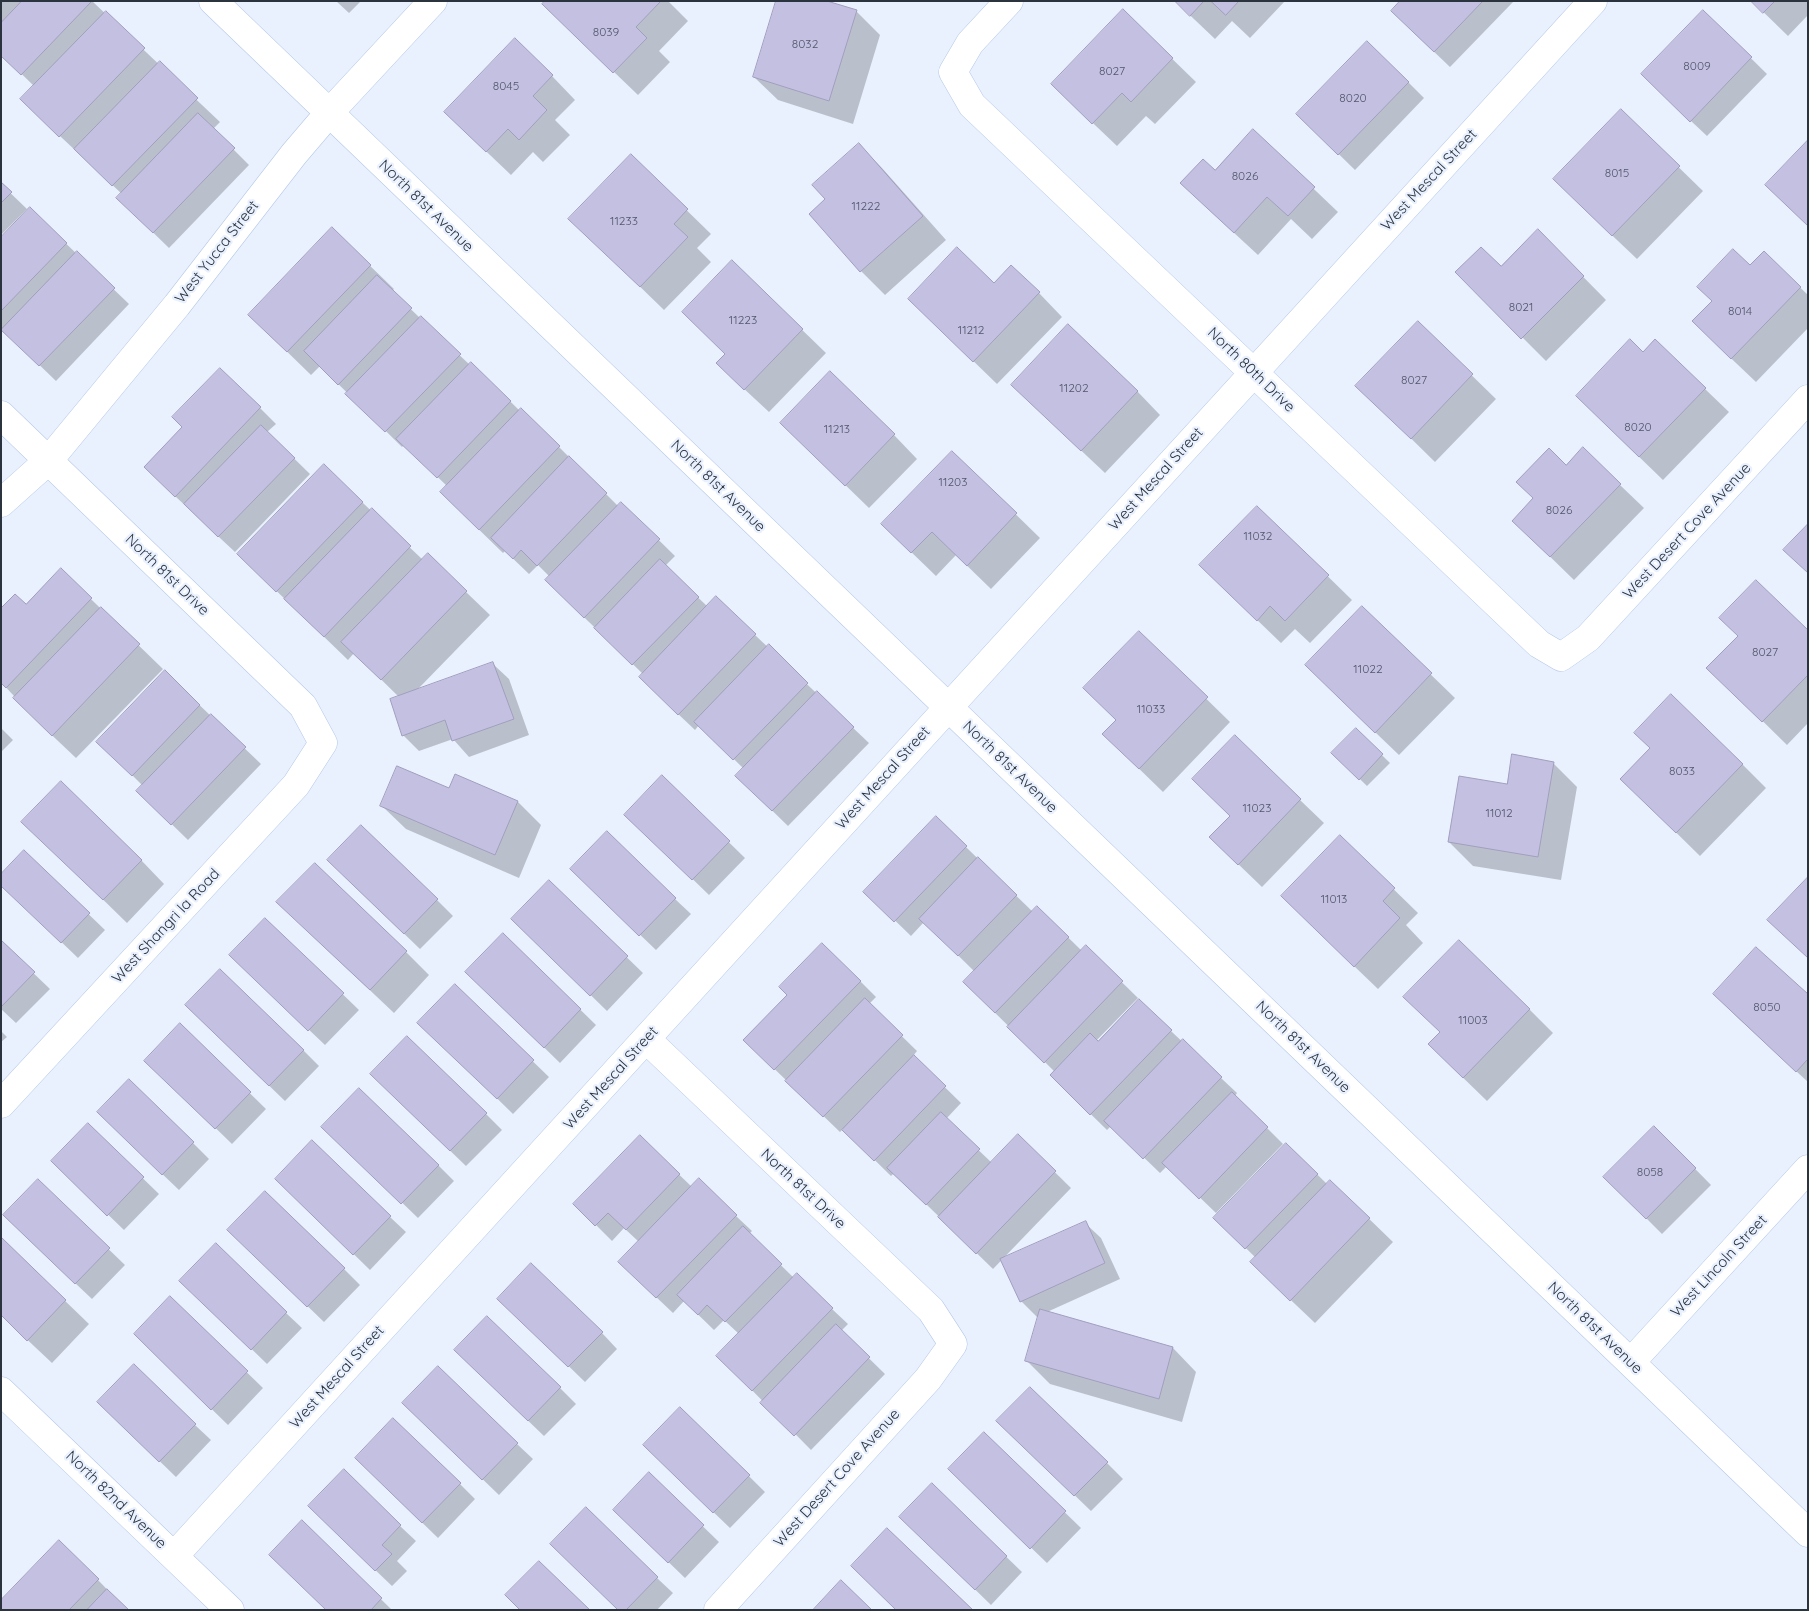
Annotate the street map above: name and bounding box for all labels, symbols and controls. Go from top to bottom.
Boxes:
house number: 8039 [593,25,619,39]
house number: 8032 [792,37,818,51]
house number: 8009 [1683,59,1711,73]
house number: 8027 [1099,64,1125,78]
house number: 8045 [493,79,519,93]
house number: 8020 [1339,91,1367,105]
street label: West Mescal Street [1377,125,1481,235]
street label: North 81st Avenue [375,156,477,256]
house number: 8015 [1605,166,1629,180]
house number: 8026 [1232,169,1258,183]
street label: West Yucca Street [171,197,263,307]
house number: 11222 [852,199,880,213]
house number: 11233 [610,214,638,228]
house number: 8021 [1509,300,1533,314]
house number: 8014 [1728,304,1752,318]
house number: 11223 [729,313,757,327]
house number: 11212 [958,323,984,337]
street label: North 80th Drive [1204,324,1298,416]
house number: 8027 [1401,373,1427,387]
house number: 11202 [1059,381,1089,395]
house number: 8020 [1624,420,1652,434]
house number: 11213 [824,422,850,436]
street label: West Mescal Street [1105,424,1207,534]
street label: North 81st Avenue [667,436,769,536]
street label: West Desert Cove Avenue [1619,459,1755,603]
house number: 11203 [939,475,967,489]
house number: 8026 [1546,503,1572,517]
house number: 11032 [1244,529,1272,543]
street label: North 81st Drive [121,531,213,619]
house number: 8027 [1752,645,1778,659]
house number: 11022 [1353,662,1383,676]
house number: 11033 [1137,702,1165,716]
street label: North 81st Avenue [959,717,1061,817]
street label: West Mescal Street [832,723,934,833]
house number: 8033 [1669,764,1695,778]
house number: 11023 [1243,801,1271,815]
house number: 11012 [1485,806,1513,820]
street label: West Shangri la Road [108,865,224,987]
house number: 11013 [1321,892,1347,906]
street label: North 81st Avenue [1252,997,1354,1097]
house number: 8050 [1753,1000,1781,1014]
house number: 11003 [1458,1013,1488,1027]
street label: West Mescal Street [560,1023,662,1133]
street label: North 81st Drive [757,1145,849,1233]
house number: 8058 [1637,1165,1663,1179]
street label: West Lincoln Street [1667,1211,1771,1321]
street label: North 81st Avenue [1544,1278,1646,1378]
street label: West Mescal Street [286,1322,388,1432]
street label: West Desert Cove Avenue [770,1405,904,1551]
street label: North 82nd Avenue [62,1447,170,1553]

